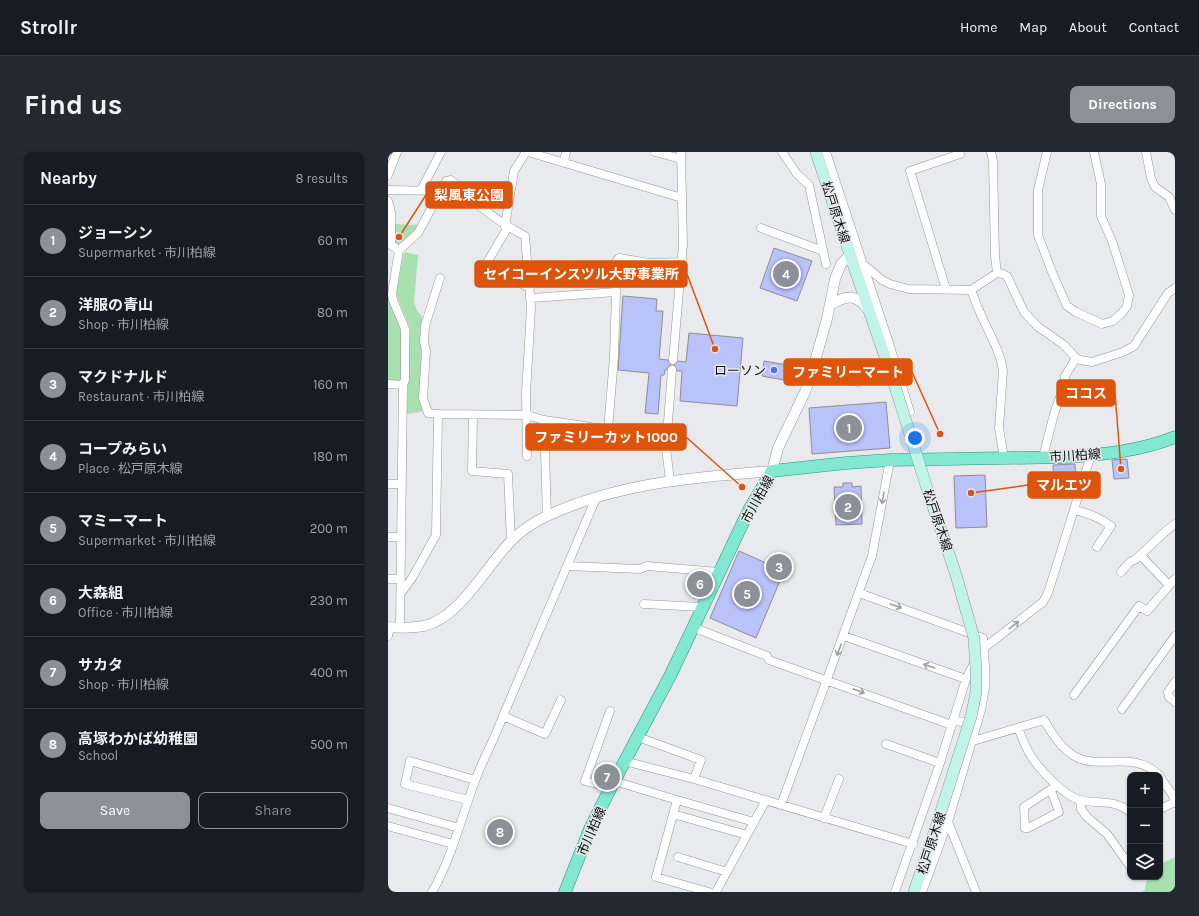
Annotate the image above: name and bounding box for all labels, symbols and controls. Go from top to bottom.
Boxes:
text: Strollr [20,17,77,39]
text: Home [960,19,997,36]
text: Map [1019,19,1047,36]
text: About [1069,19,1107,36]
text: Contact [1129,19,1179,36]
button: Directions [1070,86,1175,123]
text: Find us [24,88,123,121]
text: Nearby [40,168,97,188]
text: 8 results [295,171,348,186]
street label: 松戸原木線 [818,179,853,245]
callout: 梨風東公園 [426,182,512,208]
text: 梨風東公園 [434,187,504,204]
text: ジョーシン [78,224,153,242]
text: 1 [51,233,55,248]
text: 60 m [318,233,348,248]
text: Supermarket · 市川柏線 [78,245,216,260]
pin: 4 [773,259,799,289]
callout: セイコーインスツル大野事業所 [475,261,687,287]
text: セイコーインスツル大野事業所 [483,266,679,283]
text: 洋服の青山 [78,296,153,314]
text: 2 [49,305,57,320]
text: 80 m [317,305,348,320]
text: Shop · 市川柏線 [78,317,169,332]
callout: ファミリーマート [784,359,912,385]
place label: ローソン [714,363,766,378]
text: ファミリーマート [792,364,904,381]
marker: ローソン [769,365,779,375]
text: マクドナルド [78,368,168,386]
text: 3 [49,377,57,392]
text: 160 m [313,377,348,392]
callout: ココス [1057,380,1115,406]
text: ココス [1065,385,1107,402]
text: Restaurant · 市川柏線 [78,389,204,404]
pin: 1 [836,413,862,443]
callout: ファミリーカット1000 [526,424,686,450]
your location [905,428,925,448]
text: ファミリーカット1000 [534,429,678,446]
text: コープみらい [78,440,167,458]
street label: 市川柏線 [1049,446,1102,465]
text: 4 [49,449,57,464]
text: 180 m [313,449,348,464]
text: Place · 松戸原木線 [78,461,183,476]
callout: マルエツ [1028,472,1100,498]
street label: 市川柏線 [738,473,777,526]
text: マルエツ [1036,477,1092,494]
street label: 松戸原木線 [920,487,955,553]
pin: 2 [835,492,861,522]
one-way arrow [878,492,886,505]
text: マミーマート [78,512,168,530]
text: 5 [49,521,57,536]
text: 200 m [310,521,348,536]
text: Supermarket · 市川柏線 [78,533,216,548]
pin: 3 [766,552,792,582]
pin: 6 [687,569,713,599]
pin: 5 [734,579,760,609]
text: 大森組 [78,584,123,602]
text: 6 [49,593,57,608]
text: 230 m [310,593,348,608]
one-way arrow [890,603,902,611]
text: Office · 市川柏線 [78,605,173,620]
one-way arrow [1009,620,1020,629]
one-way arrow [834,643,842,655]
text: サカタ [78,656,123,674]
one-way arrow [924,662,936,670]
text: 7 [50,665,56,680]
text: 400 m [310,665,348,680]
text: Shop · 市川柏線 [78,677,169,692]
one-way arrow [852,688,864,696]
text: 高塚わかば幼稚園 [78,730,198,748]
text: 8 [49,737,57,752]
text: 500 m [310,737,348,752]
text: School [78,748,118,763]
pin: 7 [594,762,620,792]
map controls [1127,772,1163,880]
button: + [1127,772,1163,808]
button: Save [40,792,190,829]
button: Share [198,792,348,829]
street label: 市川柏線 [574,804,609,858]
button: − [1127,808,1163,844]
street label: 松戸原木線 [914,810,949,876]
pin: 8 [487,817,513,847]
button: layers [1127,844,1163,880]

